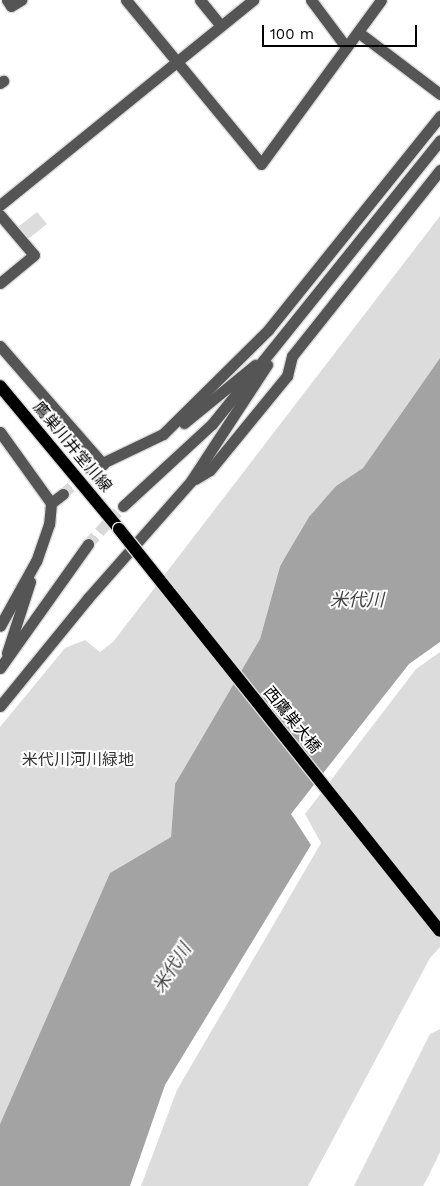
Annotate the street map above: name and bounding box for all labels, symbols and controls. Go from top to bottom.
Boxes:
scale bar [265,15,420,47]
text: 100 m [270,25,314,43]
street label: 鷹巣川井堂川線 [29,398,115,496]
water label: 米代川 [330,589,384,611]
street label: 西鷹巣大橋 [259,683,325,757]
park label: 米代川河川緑地 [22,750,134,770]
water label: 米代川 [148,939,196,997]

